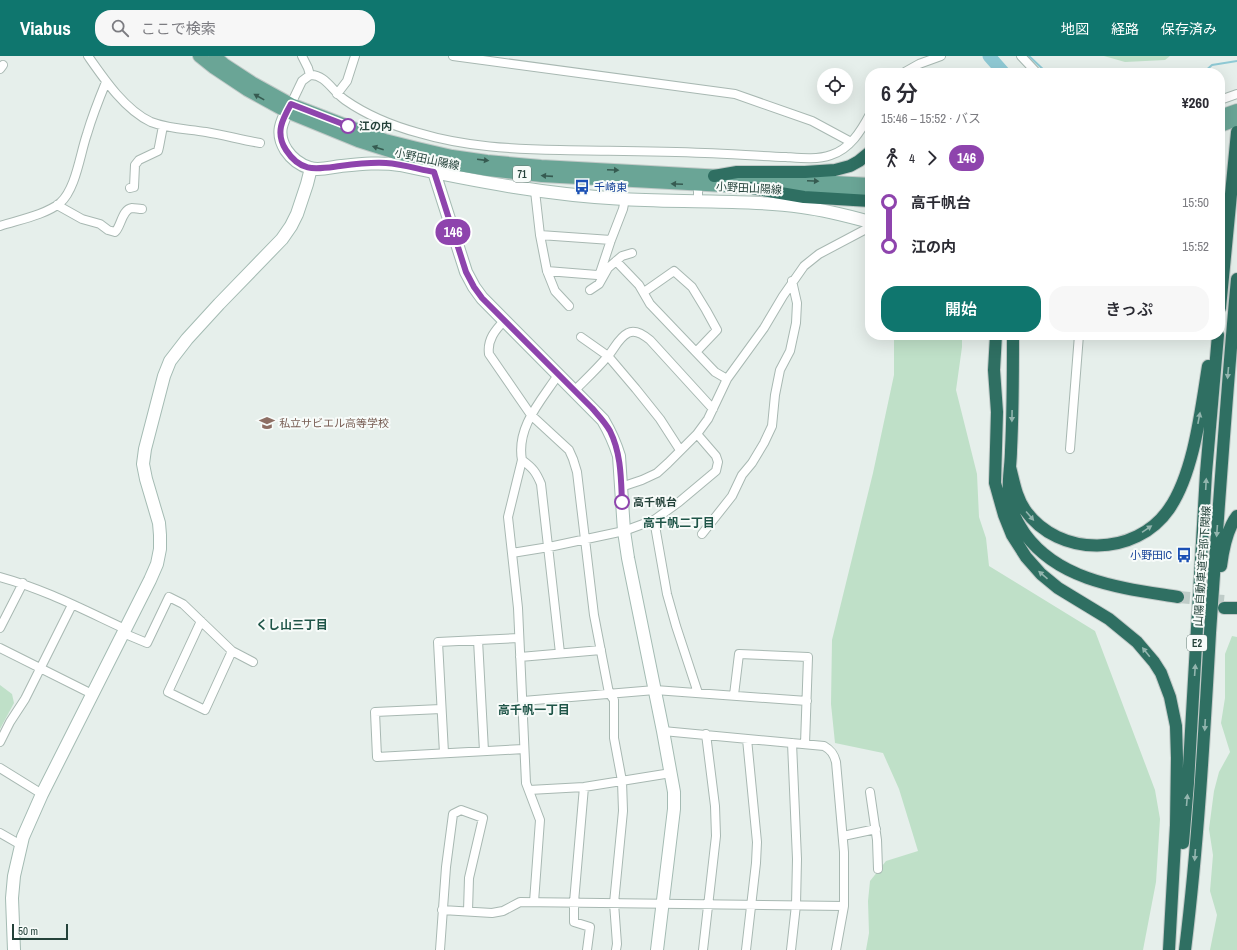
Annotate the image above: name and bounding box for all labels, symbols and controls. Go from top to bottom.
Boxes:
search box [95,10,375,46]
text: Viabus [20,15,71,41]
icon: search [109,17,131,39]
text: ここで検索 [141,18,216,39]
text: 地図 [1061,20,1089,38]
text: 経路 [1111,20,1139,38]
text: 保存済み [1161,20,1217,38]
map controls [817,68,853,104]
button: locate [817,68,853,104]
text: 6 分 [881,78,918,108]
text: ¥260 [1182,92,1209,113]
one-way arrow [253,94,265,100]
text: 15:46 – 15:52 · バス [881,110,981,127]
marker: 江の内 [340,118,356,134]
place label: 江の内 [359,119,392,133]
one-way arrow [372,145,384,151]
street label: 小野田山陽線 [393,145,461,173]
icon: walk [881,147,903,169]
icon: forward [921,147,943,169]
text: 146 [957,149,976,167]
text: 4 [909,150,915,167]
one-way arrow [477,157,489,163]
road number: 71 [513,166,531,182]
one-way arrow [607,167,619,174]
one-way arrow [541,173,554,179]
bus stop icon: 千崎東 [573,178,591,196]
one-way arrow [807,178,819,185]
street label: 小野田山陽線 [716,179,782,197]
place label: 千崎東 [594,180,627,194]
one-way arrow [671,180,683,187]
text: 高千帆台 [911,192,971,213]
text: 15:50 [1182,194,1209,211]
line badge: 146 [430,219,476,245]
text: 146 [443,223,463,241]
text: 江の内 [911,236,956,257]
text: 15:52 [1182,238,1209,255]
button: 開始 [881,286,1041,332]
button: きっぷ [1049,286,1209,332]
one-way arrow [1225,367,1232,379]
one-way arrow [1009,410,1015,423]
one-way arrow [1196,411,1202,424]
school or university icon: 私立サビエル高等学校 [258,414,276,432]
place label: 私立サビエル高等学校 [279,416,389,430]
one-way arrow [1202,478,1209,490]
marker: 高千帆台 [614,494,630,510]
place label: 高千帆台 [633,495,677,509]
street label: 山陽自動車道宇部下関線 [1191,505,1213,627]
one-way arrow [1025,511,1034,520]
district label: 高千帆二丁目 [643,515,715,531]
one-way arrow [1214,525,1220,538]
one-way arrow [1142,526,1153,533]
bus stop icon: 小野田IC [1175,546,1193,564]
place label: 小野田IC [1130,548,1172,562]
one-way arrow [1037,570,1048,579]
district label: くし山三丁目 [256,617,328,633]
road number: E2 [1187,635,1207,651]
one-way arrow [1142,647,1150,658]
one-way arrow [1192,664,1199,676]
district label: 高千帆一丁目 [498,702,570,718]
one-way arrow [1202,719,1209,731]
one-way arrow [1183,794,1190,806]
one-way arrow [1192,849,1199,861]
scale bar [12,922,68,941]
text: 50 m [18,924,38,938]

